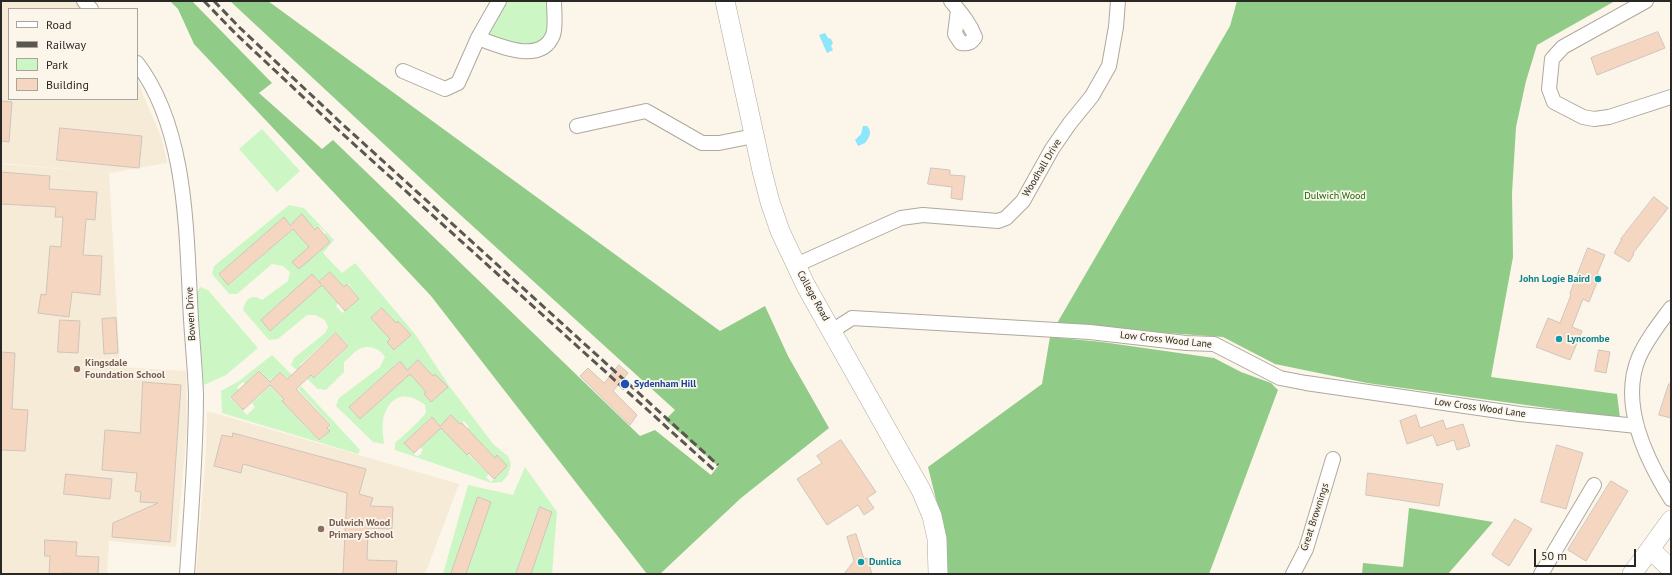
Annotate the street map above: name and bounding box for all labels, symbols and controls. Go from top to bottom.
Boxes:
legend [8,8,138,100]
text: Road [46,17,71,32]
text: Railway [46,37,86,52]
text: Park [46,57,68,72]
text: Building [46,77,89,92]
street label: Woodhall Drive [1020,137,1064,199]
park label: Dulwich Wood [1304,190,1366,202]
street label: College Road [794,269,832,323]
place label: John Logie Baird [1520,273,1590,285]
marker: John Logie Baird [1593,274,1603,284]
street label: Bowen Drive [184,287,198,341]
street label: Low Cross Wood Lane [1119,329,1213,351]
place label: Lyncombe [1567,333,1610,345]
marker: Lyncombe [1554,334,1564,344]
place label: Kingsdale Foundation School [85,357,165,380]
marker: Kingsdale Foundation School [72,364,82,374]
marker: Sydenham Hill [619,378,631,390]
place label: Sydenham Hill [634,378,696,390]
street label: Low Cross Wood Lane [1433,396,1527,420]
street label: Great Brownings [1298,482,1332,552]
place label: Dulwich Wood Primary School [329,517,393,540]
marker: Dulwich Wood Primary School [316,524,326,534]
scale bar [1536,541,1638,567]
text: 50 m [1541,548,1567,563]
place label: Dunlica [869,556,901,568]
marker: Dunlica [856,557,866,567]

